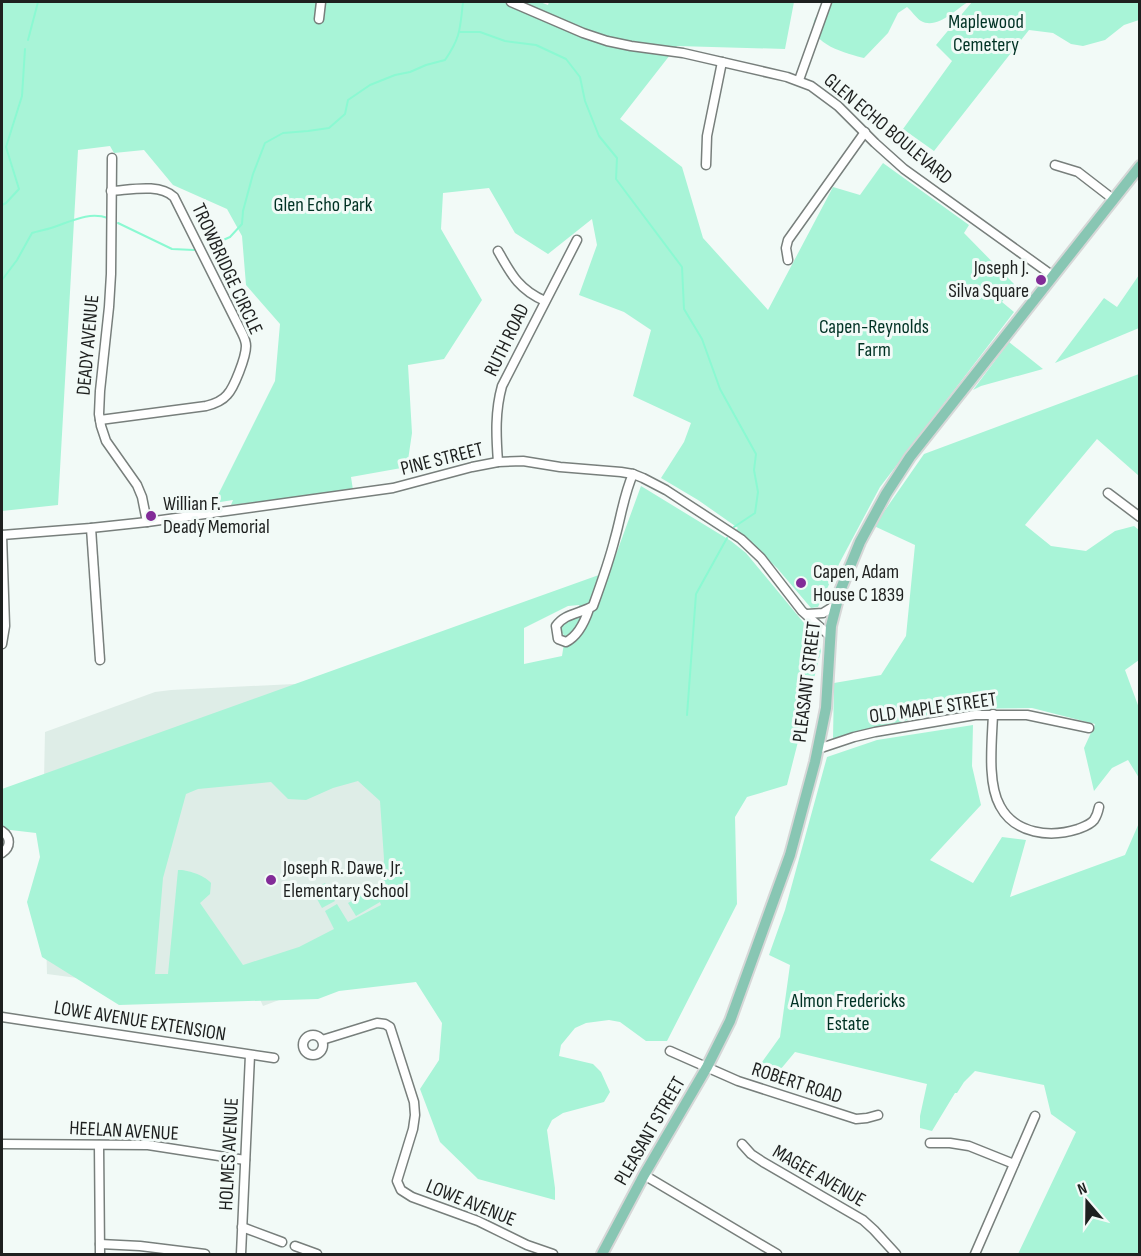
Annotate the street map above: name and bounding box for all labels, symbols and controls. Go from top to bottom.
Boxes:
park label: Maplewood Cemetery [948,10,1024,57]
street label: GLEN ECHO BOULEVARD [819,68,957,190]
park label: Glen Echo Park [274,193,373,217]
street label: TROWBRIDGE CIRCLE [186,200,268,338]
place label: Joseph J. Silva Square [948,256,1029,303]
marker: Joseph J. Silva Square [1034,273,1048,287]
street label: DEADY AVENUE [72,294,104,396]
street label: RUTH ROAD [479,300,535,380]
park label: Capen-Reynolds Farm [819,315,929,362]
street label: PINE STREET [398,437,486,481]
place label: Willian F. Deady Memorial [163,492,270,539]
marker: Willian F. Deady Memorial [144,509,158,523]
place label: Capen, Adam House C 1839 [813,560,904,607]
marker: Capen, Adam House C 1839 [794,576,808,590]
street label: PLEASANT STREET [788,620,826,744]
street label: OLD MAPLE STREET [868,687,998,729]
place label: Joseph R. Dawe, Jr. Elementary School [282,856,409,903]
marker: Joseph R. Dawe, Jr. Elementary School [264,873,278,887]
park label: Almon Fredericks Estate [790,989,905,1036]
street label: LOWE AVENUE EXTENSION [52,996,228,1046]
street label: ROBERT ROAD [749,1057,845,1109]
street label: PLEASANT STREET [609,1072,691,1190]
street label: HOLMES AVENUE [214,1097,244,1211]
street label: HEELAN AVENUE [69,1116,179,1146]
street label: MAGEE AVENUE [768,1140,870,1212]
north arrow [1057,1172,1117,1232]
street label: LOWE AVENUE [423,1174,519,1232]
text: N [1075,1179,1090,1200]

